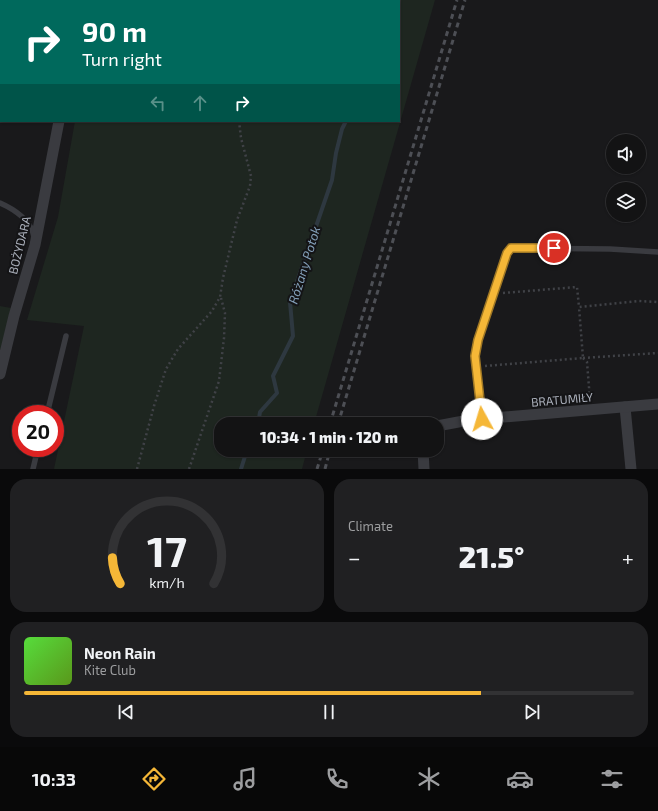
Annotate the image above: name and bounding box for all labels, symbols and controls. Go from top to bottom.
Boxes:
text: 90 m [82,14,147,48]
icon: right [16,16,68,68]
text: Turn right [82,48,162,70]
icon: left [147,92,169,114]
icon: ahead [189,92,211,114]
icon: right [231,92,253,114]
map controls [606,134,646,222]
button: sound [606,134,646,174]
button: layers [606,182,646,222]
street label: BOŻYDARA [5,214,33,275]
water label: Różany Potok [285,224,323,306]
pin [537,231,571,265]
icon: arrive [543,237,565,259]
street label: BRATUMIŁY [530,389,594,409]
position arrow [461,398,503,440]
speed limit sign: 20 [12,405,64,457]
text: 10:34 · 1 min · 120 m [260,428,398,446]
text: Climate [348,518,393,534]
text: 17 [147,524,187,574]
text: 21.5° [459,538,524,574]
text: − [348,544,361,570]
text: + [622,544,634,570]
text: km/h [149,573,185,590]
text: Neon Rain [84,644,156,662]
text: Kite Club [84,662,136,678]
icon: previous [115,701,137,723]
icon: pause [318,701,340,723]
icon: next [521,701,543,723]
icon: directions [140,765,168,793]
icon: music [231,765,259,793]
icon: phone [323,765,351,793]
icon: climate [415,765,443,793]
icon: car [506,765,534,793]
icon: filters [598,765,626,793]
text: 10:33 [32,768,76,790]

